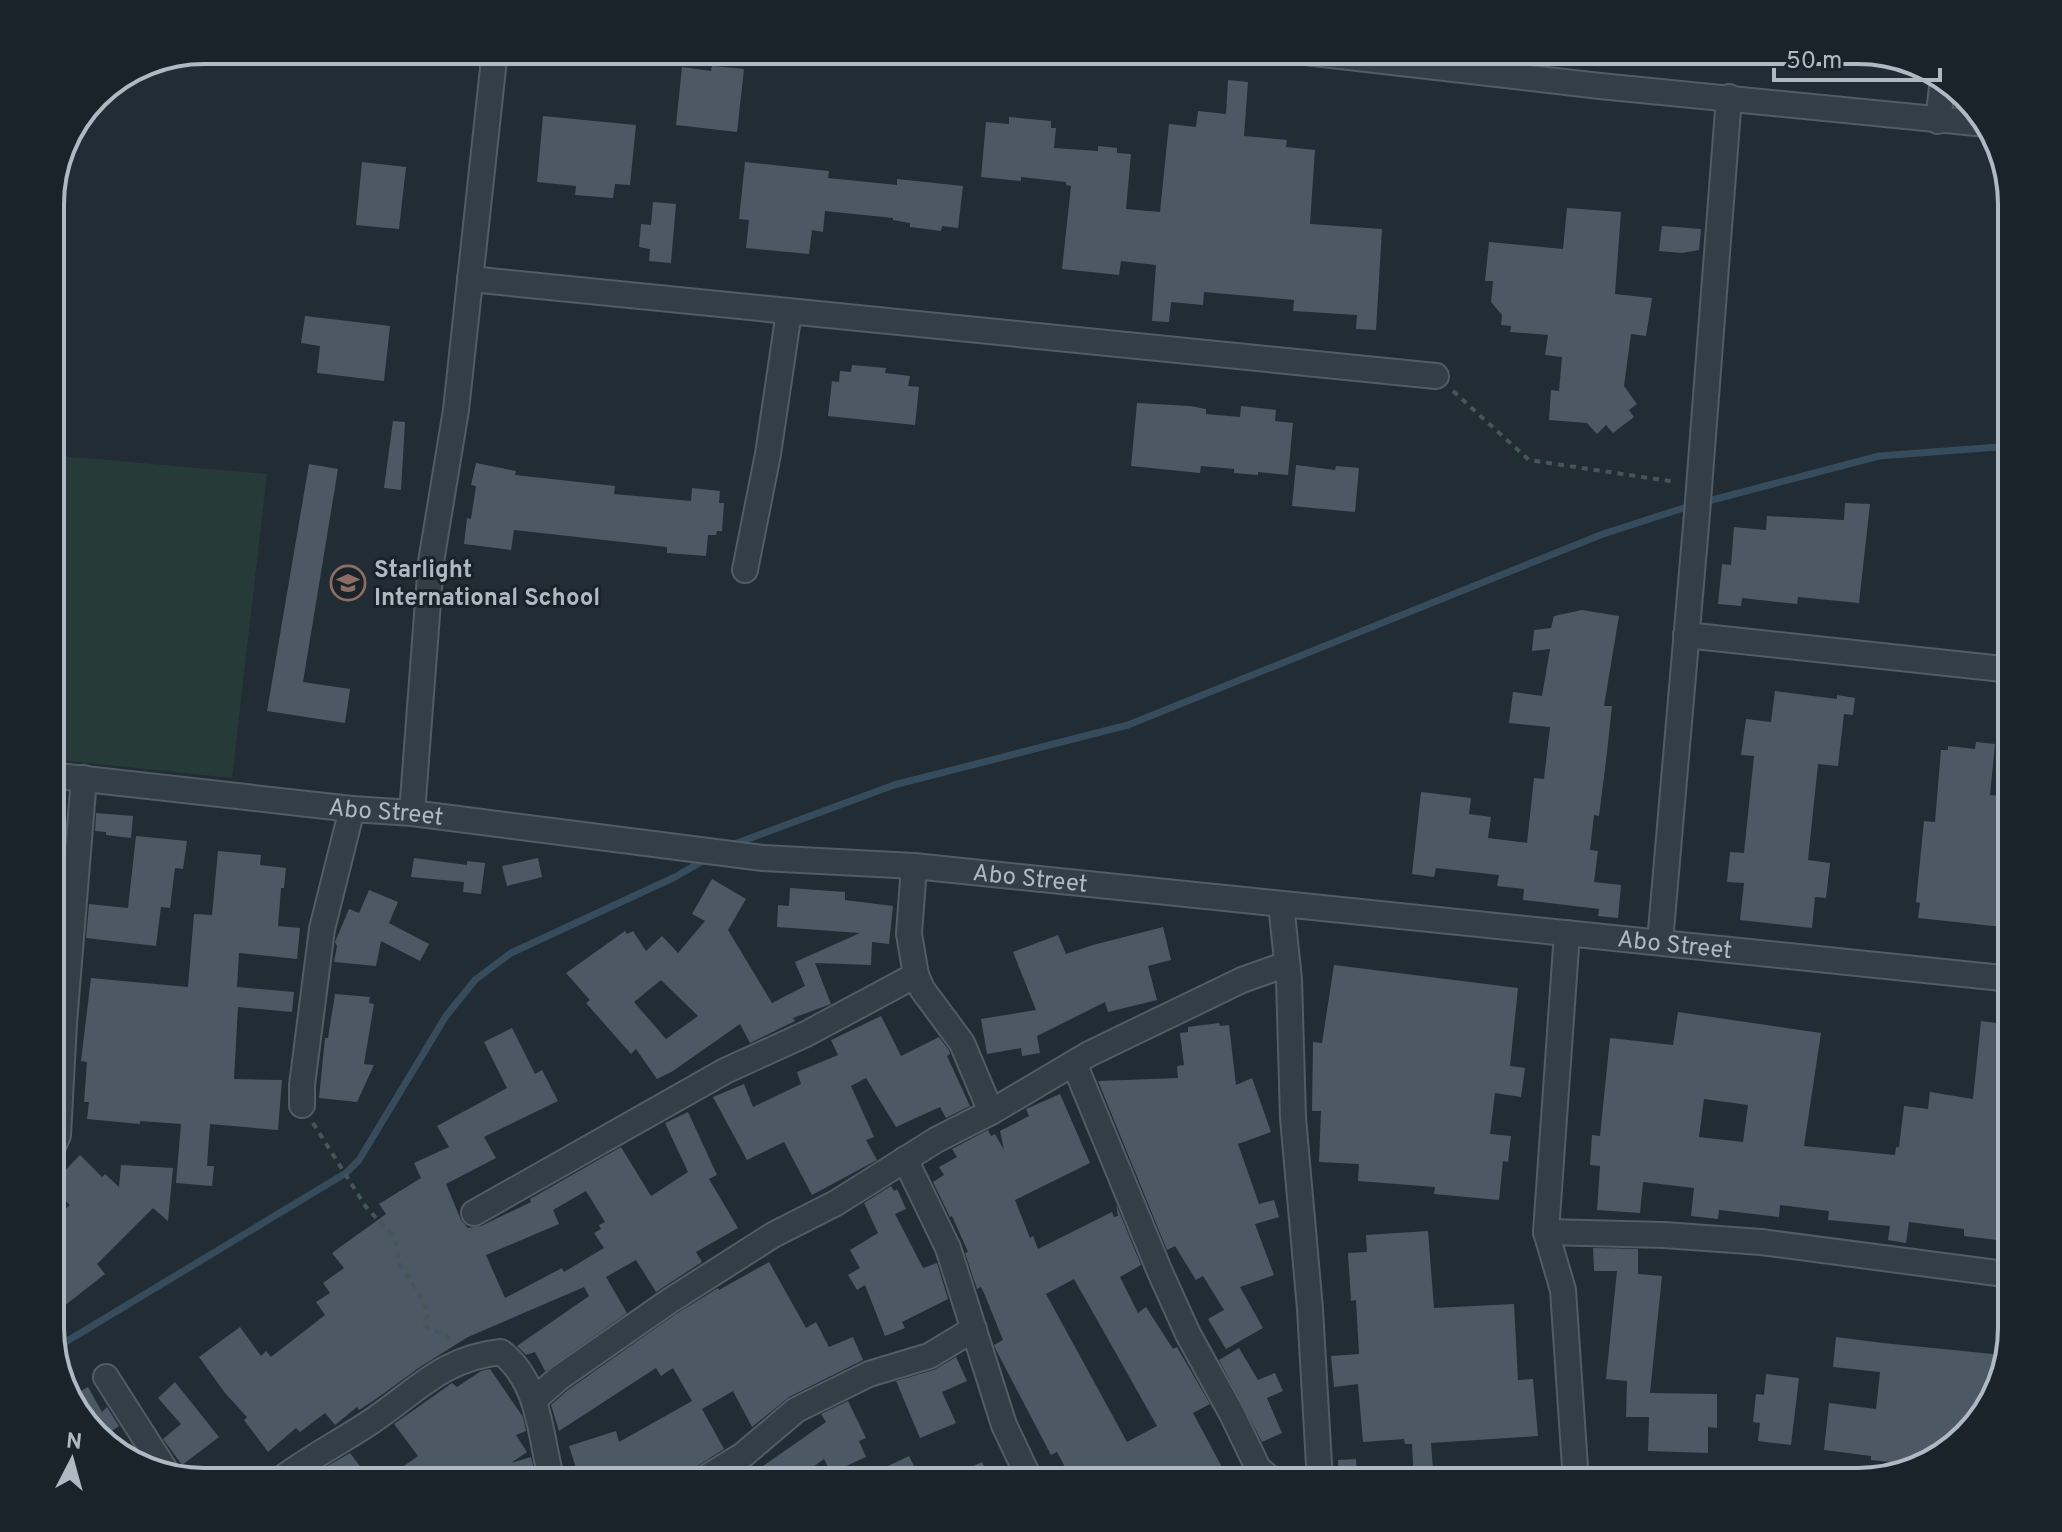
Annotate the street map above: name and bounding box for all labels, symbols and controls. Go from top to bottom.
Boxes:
scale bar [1774,32,1940,82]
text: 50 m [1786,47,1842,77]
place label: Starlight International School [374,556,600,614]
school or university icon: Starlight International School [329,564,367,602]
street label: Abo Street [327,793,445,834]
street label: Abo Street [971,859,1089,901]
street label: Abo Street [1616,925,1734,967]
north arrow [32,1420,112,1500]
text: N [65,1428,83,1457]

